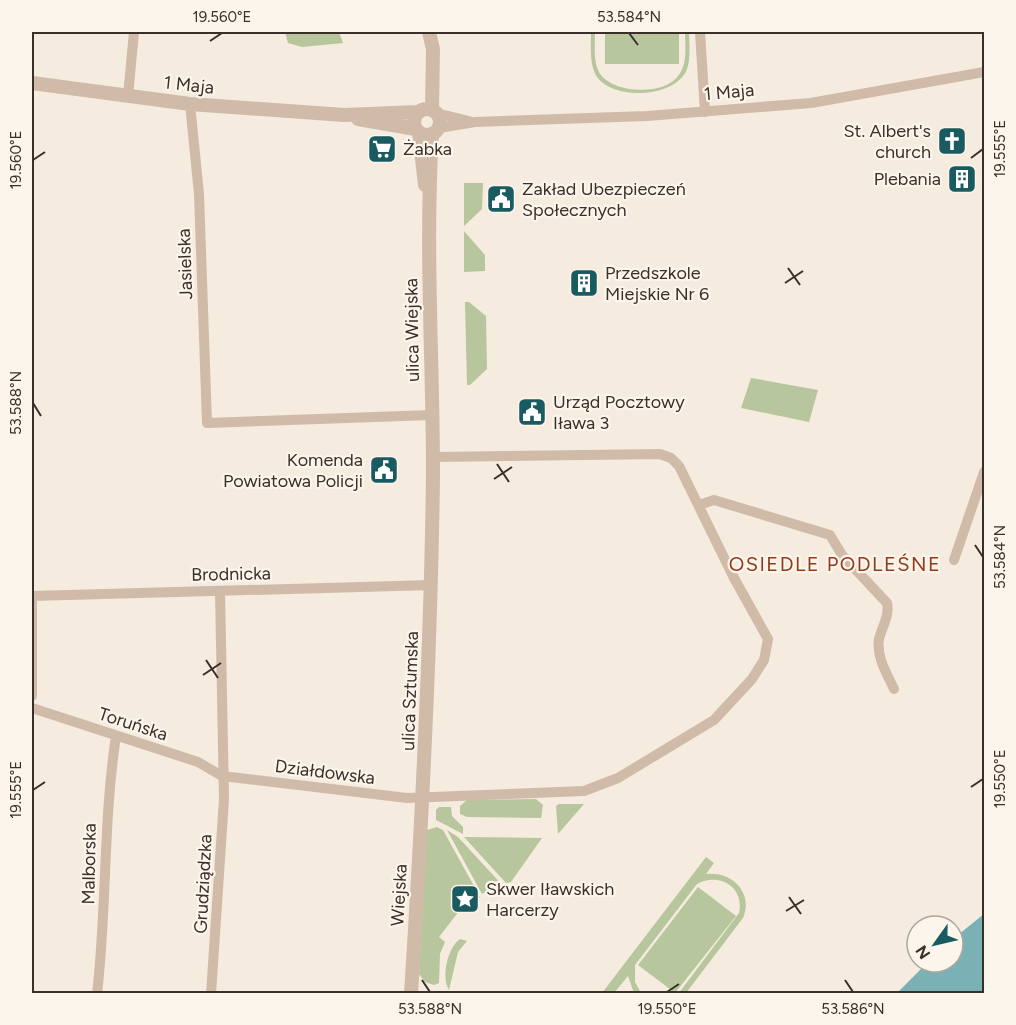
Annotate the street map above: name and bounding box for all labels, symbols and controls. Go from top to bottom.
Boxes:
text: 19.560°E [193,8,251,26]
text: 53.584°N [597,8,661,26]
street label: 1 Maja [163,71,215,99]
street label: 1 Maja [703,79,755,105]
place label: St. Albert's church [844,120,931,163]
text: 19.555°E [991,120,1009,178]
church icon: St. Albert's church [936,125,968,157]
text: 19.560°E [7,131,25,189]
supermarket icon: Żabka [366,133,398,165]
place label: Żabka [403,138,452,160]
building icon: Plebania [946,163,978,195]
place label: Plebania [874,168,941,190]
place label: Zakład Ubezpieczeń Społecznych [522,178,686,221]
public building icon: Zakład Ubezpieczeń Społecznych [485,183,517,215]
street label: Jasielska [173,228,197,300]
place label: Przedszkole Miejskie Nr 6 [605,262,709,305]
building icon: Przedszkole Miejskie Nr 6 [568,267,600,299]
street label: ulica Wiejska [400,278,424,382]
text: 53.588°N [7,371,25,435]
place label: Urząd Pocztowy Iława 3 [553,391,685,434]
public building icon: Urząd Pocztowy Iława 3 [516,396,548,428]
place label: Komenda Powiatowa Policji [223,449,363,492]
public building icon: Komenda Powiatowa Policji [368,454,400,486]
text: 53.584°N [991,525,1009,589]
district label: OSIEDLE PODLEŚNE [729,552,941,576]
street label: Brodnicka [191,562,271,586]
street label: ulica Sztumska [397,631,423,751]
street label: Toruńska [96,702,170,746]
text: 19.550°E [991,749,1009,809]
street label: Działdowska [274,755,376,789]
text: 19.555°E [7,761,25,819]
street label: Malborska [77,823,101,905]
street label: Grudziądzka [189,834,217,934]
street label: Wiejska [386,863,412,927]
place label: Skwer Iławskich Harcerzy [486,878,614,921]
place icon: Skwer Iławskich Harcerzy [449,883,481,915]
north arrow [905,914,965,974]
text: N [912,942,934,963]
text: 53.588°N [398,1000,462,1018]
text: 19.550°E [637,1000,697,1018]
text: 53.586°N [821,1000,885,1018]

